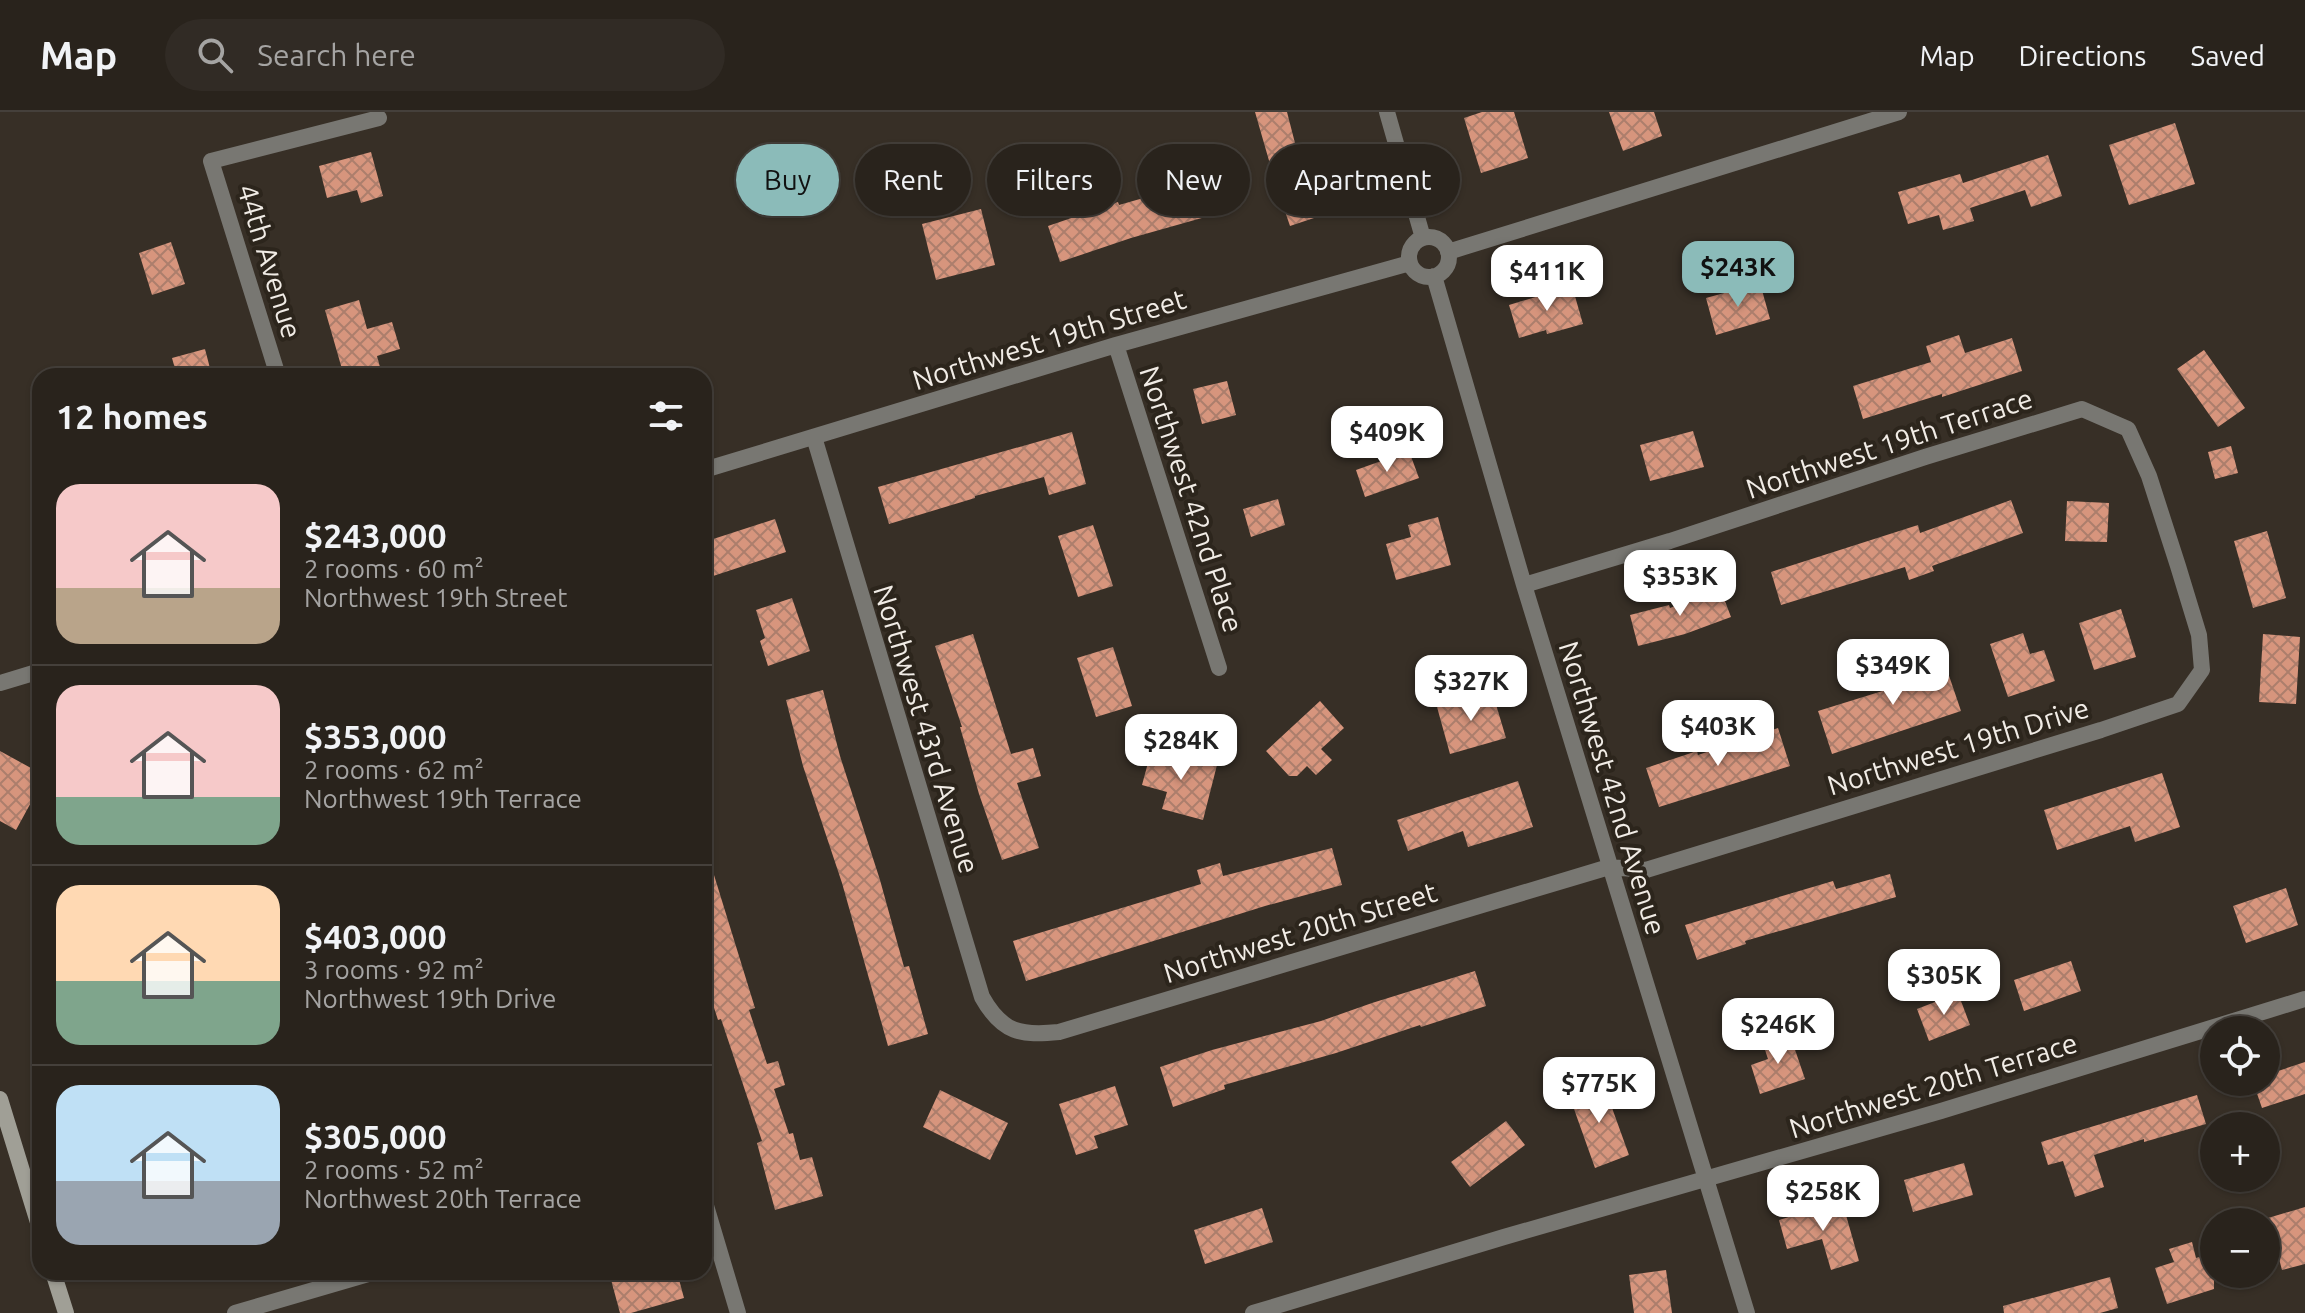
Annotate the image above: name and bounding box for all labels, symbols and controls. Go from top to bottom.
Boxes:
search box [165,19,725,91]
icon: search [193,33,237,77]
text: Map [40,34,117,76]
text: Search here [257,38,416,72]
text: Map [1919,40,1975,71]
text: Directions [2019,40,2146,71]
text: Saved [2190,40,2265,71]
chip: Buy [736,144,839,216]
chip: Rent [855,144,971,216]
chip: Filters [987,144,1121,216]
chip: New [1137,144,1250,216]
chip: Apartment [1266,144,1460,216]
street label: 44th Avenue [232,180,308,342]
pin: $243K [1682,241,1794,309]
pin: $411K [1491,245,1603,313]
text: $243K [1700,252,1776,281]
text: $411K [1509,256,1585,285]
street label: Northwest 19th Street [909,283,1189,395]
street label: Northwest 42nd Place [1134,362,1250,636]
street label: Northwest 19th Terrace [1742,382,2036,504]
icon: filters [644,394,688,438]
text: 12 homes [56,397,208,435]
pin: $409K [1331,406,1443,474]
text: $409K [1349,417,1425,446]
icon: home [120,516,216,612]
text: $243,000 [304,516,447,554]
pin: $353K [1624,550,1736,618]
text: 2 rooms · 60 m² [304,554,484,583]
text: $353K [1642,561,1718,590]
street label: Northwest 43rd Avenue [868,581,986,877]
text: Northwest 19th Street [304,583,568,612]
street label: Northwest 42nd Avenue [1554,637,1672,939]
pin: $349K [1837,639,1949,707]
text: $349K [1855,650,1931,679]
pin: $327K [1415,655,1527,723]
text: $327K [1433,666,1509,695]
street label: Northwest 19th Drive [1823,691,2093,801]
pin: $403K [1662,700,1774,768]
text: $403K [1680,711,1756,740]
pin: $284K [1125,714,1237,782]
icon: home [120,717,216,813]
text: $353,000 [304,717,447,755]
text: $284K [1143,725,1219,754]
text: 2 rooms · 62 m² [304,755,484,784]
text: Northwest 19th Terrace [304,784,582,813]
street label: Northwest 20th Street [1160,876,1440,988]
icon: home [120,917,216,1013]
text: $403,000 [304,917,447,955]
pin: $305K [1888,949,2000,1017]
text: 3 rooms · 92 m² [304,955,484,984]
text: $305K [1906,960,1982,989]
text: Northwest 19th Drive [304,984,556,1013]
pin: $246K [1722,998,1834,1066]
text: $246K [1740,1009,1816,1038]
map controls [2200,1016,2280,1288]
button: locate [2200,1016,2280,1096]
street label: Northwest 20th Terrace [1785,1026,2081,1144]
pin: $775K [1543,1057,1655,1125]
text: $775K [1561,1068,1637,1097]
button: + [2200,1112,2280,1192]
icon: home [120,1117,216,1213]
text: $305,000 [304,1117,447,1155]
text: 2 rooms · 52 m² [304,1155,484,1184]
pin: $258K [1767,1165,1879,1233]
text: $258K [1785,1176,1861,1205]
text: Northwest 20th Terrace [304,1184,582,1213]
button: − [2200,1208,2280,1288]

